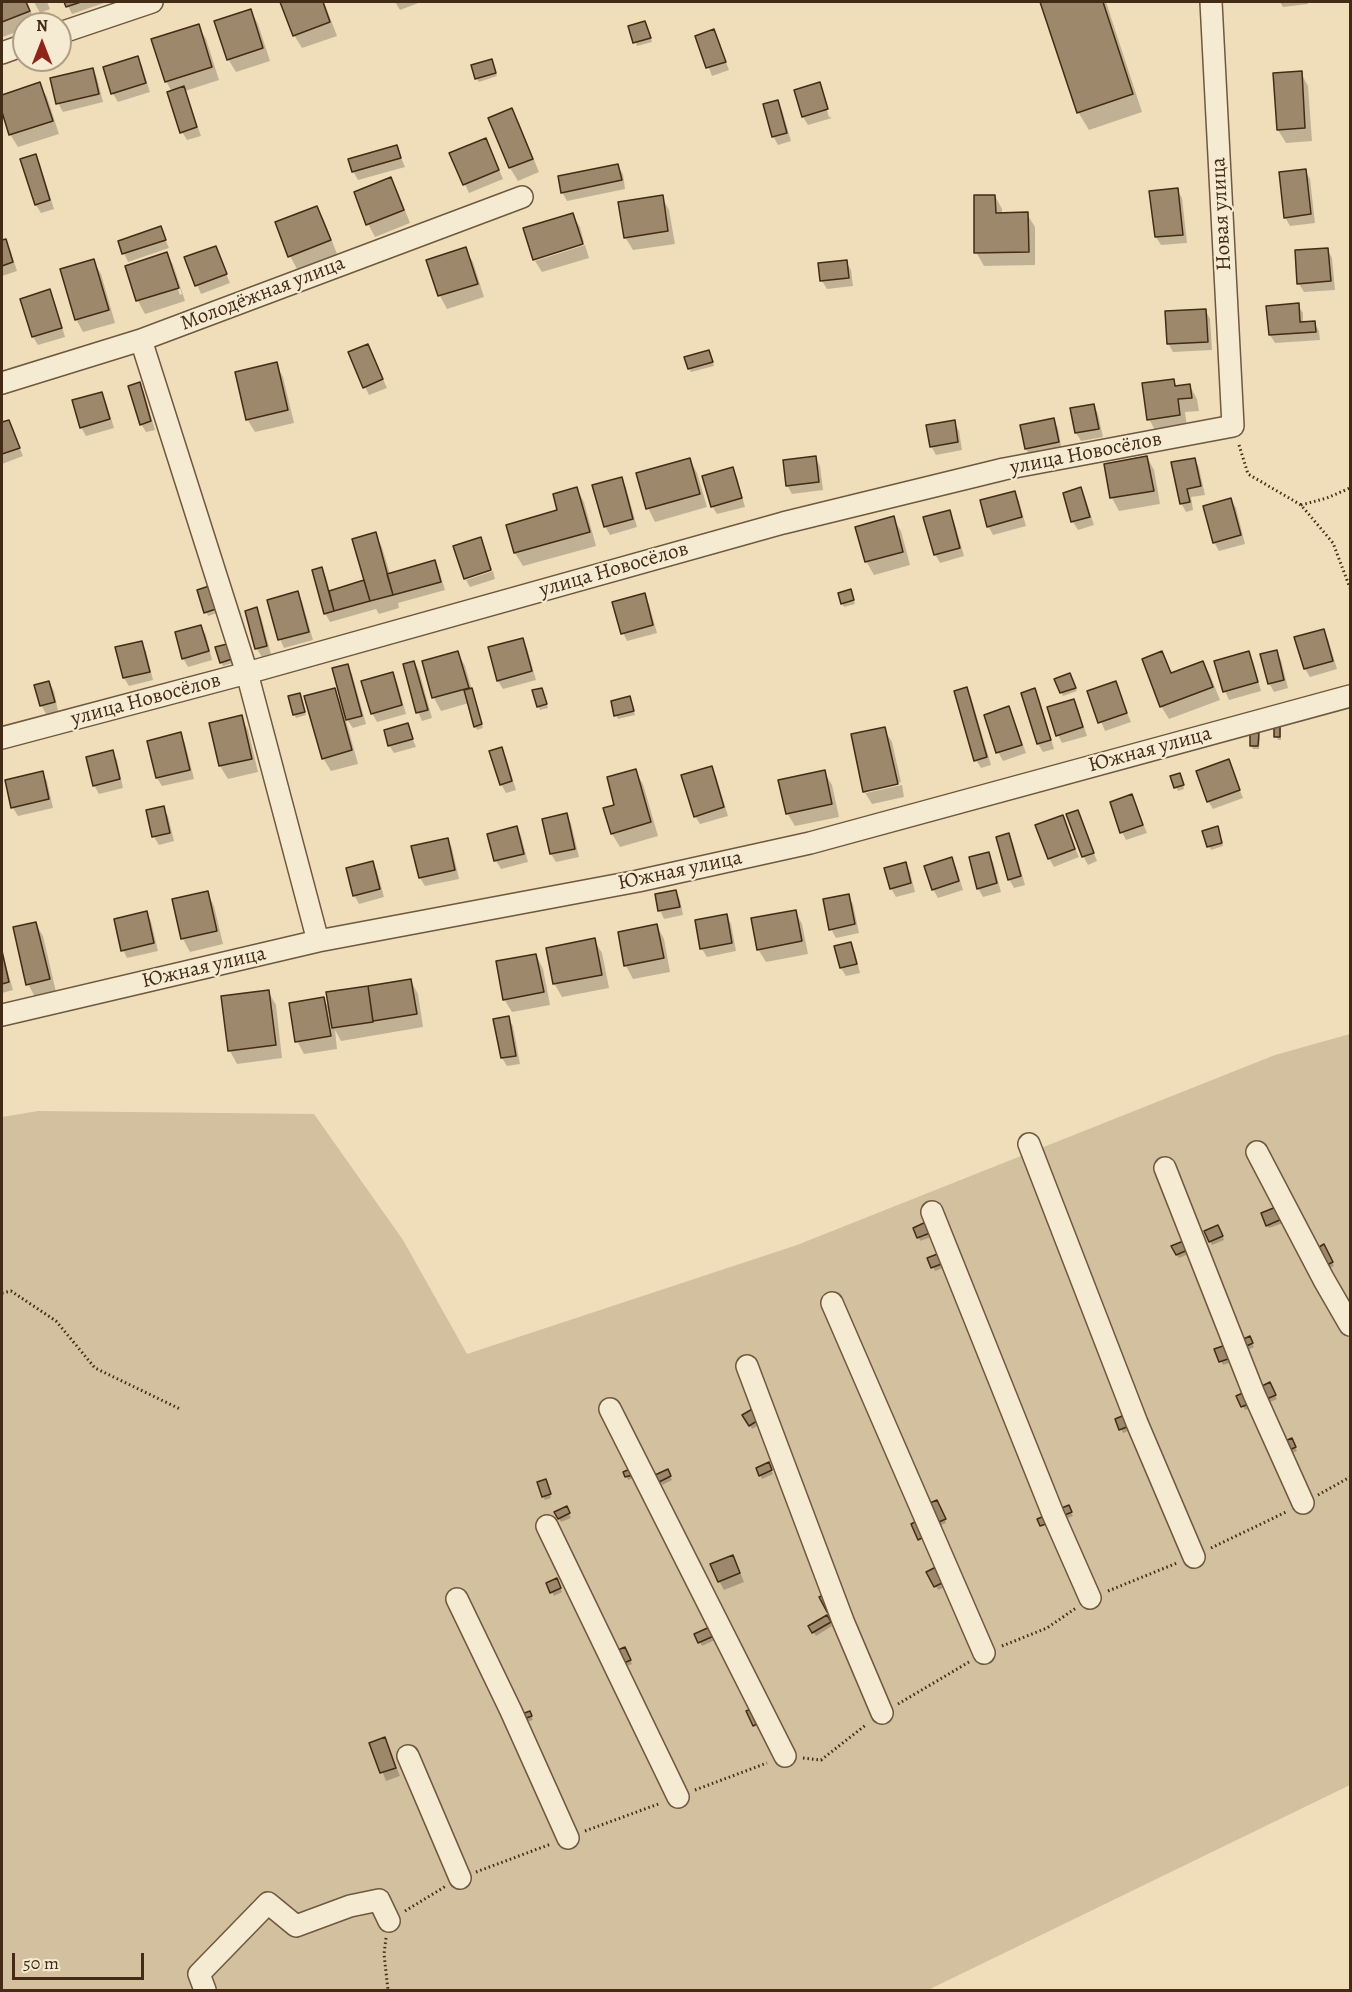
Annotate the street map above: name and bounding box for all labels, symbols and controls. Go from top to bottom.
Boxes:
north arrow [12,12,72,72]
text: N [36,15,48,37]
street label: Новая улица [1206,157,1238,271]
street label: Молодёжная улица [177,251,349,337]
street label: улица Новосёлов [1008,427,1164,481]
street label: улица Новосёлов [537,537,691,603]
street label: улица Новосёлов [68,668,224,732]
street label: Южная улица [1086,721,1214,779]
street label: Южная улица [615,846,745,896]
street label: Южная улица [139,941,269,995]
scale bar [15,1941,147,1979]
text: 50 m [23,1951,59,1975]

